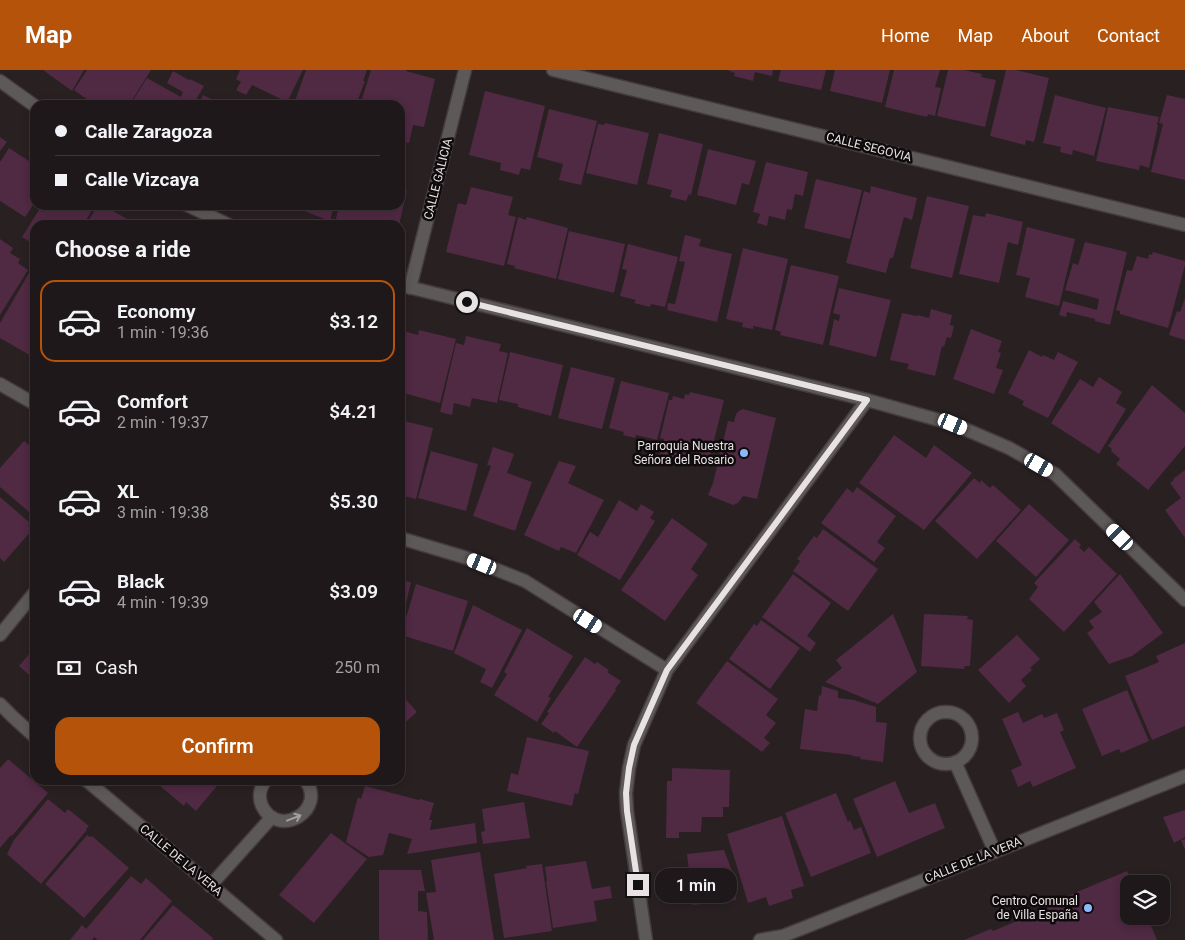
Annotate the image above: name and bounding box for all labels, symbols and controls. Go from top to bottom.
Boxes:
text: Map [25,21,72,49]
text: Home [881,25,930,46]
text: Map [958,25,993,46]
text: About [1021,25,1069,46]
text: Contact [1097,25,1160,46]
text: Calle Zaragoza [85,120,212,143]
street label: CALLE SEGOVIA [825,130,913,164]
street label: CALLE GALICIA [421,137,455,221]
text: Calle Vizcaya [85,168,199,191]
text: Choose a ride [55,237,191,262]
route start [456,291,478,313]
icon: car [57,299,102,344]
text: Economy [117,300,196,323]
text: $3.12 [329,310,378,333]
text: 1 min · 19:36 [117,323,209,342]
icon: car [57,389,102,434]
text: Comfort [117,390,188,413]
text: $4.21 [329,400,378,423]
car [936,411,969,437]
text: 2 min · 19:37 [117,413,209,432]
place label: Parroquia Nuestra Señora del Rosario [634,439,734,467]
marker: Parroquia Nuestra Señora del Rosario [738,447,750,459]
car [1022,451,1055,479]
icon: car [57,479,102,524]
text: XL [117,480,139,503]
text: $5.30 [329,490,378,513]
text: 3 min · 19:38 [117,503,209,522]
car [1104,521,1136,553]
car [465,551,498,577]
icon: car [57,569,102,614]
text: Black [117,570,164,593]
text: $3.09 [329,580,378,603]
text: 4 min · 19:39 [117,593,209,612]
car [571,607,604,635]
icon: cash [55,654,83,682]
text: Cash [95,656,138,679]
text: 250 m [335,658,380,677]
button: Confirm [55,717,380,775]
one-way arrow [286,813,301,822]
street label: CALLE DE LA VERA [137,821,225,899]
street label: CALLE DE LA VERA [923,834,1024,886]
callout: 1 min [656,868,738,902]
route end [627,874,649,896]
map controls [1120,875,1170,925]
button: layers [1120,875,1170,925]
text: 1 min [676,876,716,895]
place label: Centro Comunal de Villa España [992,894,1078,922]
marker: Centro Comunal de Villa España [1082,902,1094,914]

